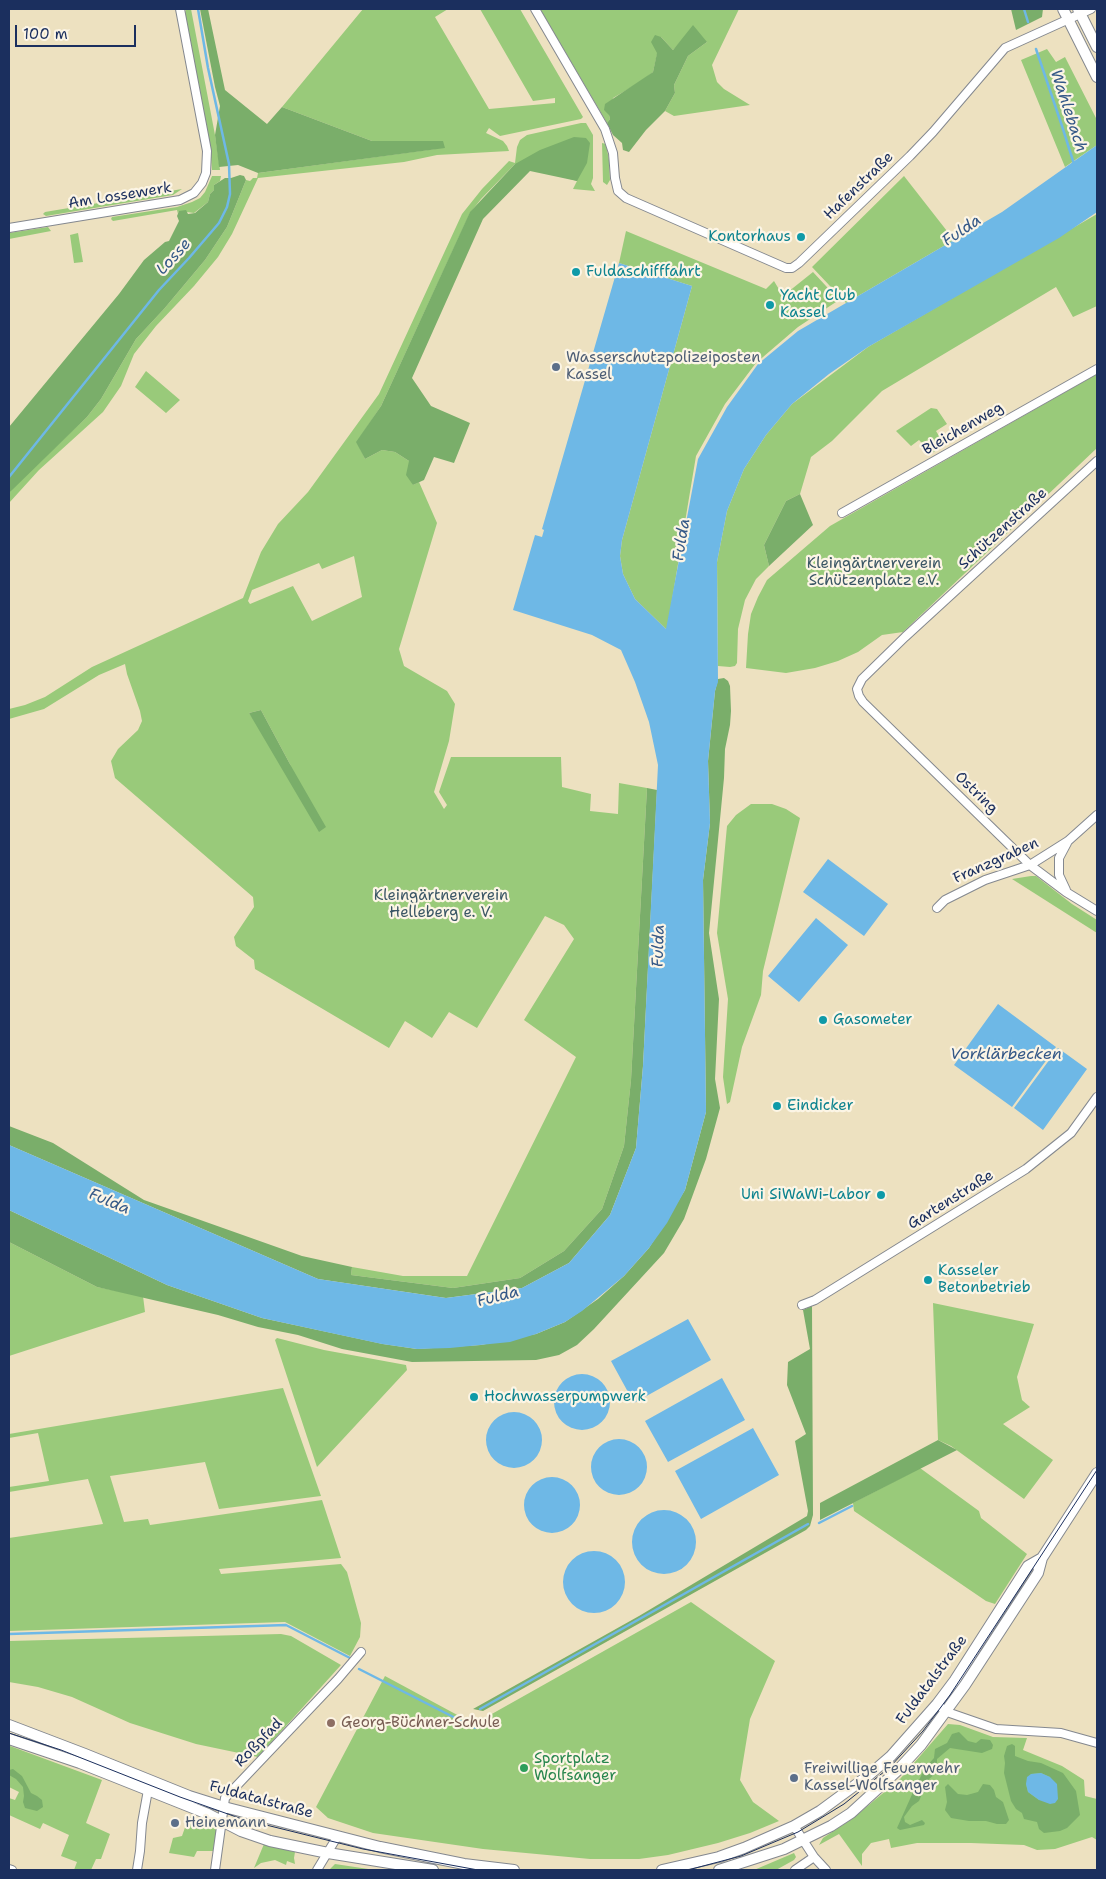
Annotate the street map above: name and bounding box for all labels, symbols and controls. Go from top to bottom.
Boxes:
scale bar [18,15,139,47]
text: 100 m [23,24,68,44]
water label: Wahlebach [1046,67,1090,155]
street label: Hafenstraße [821,148,897,224]
street label: Am Lossewerk [67,179,173,213]
water label: Fulda [939,211,985,251]
place label: Kontorhaus [708,228,791,246]
marker: Kontorhaus [795,231,807,243]
water label: Losse [153,235,195,279]
place label: Fuldaschifffahrt [586,263,701,281]
marker: Fuldaschifffahrt [570,266,582,278]
place label: Yacht Club Kassel [780,287,856,322]
marker: Yacht Club Kassel [764,299,776,311]
place label: Wasserschutzpolizeiposten Kassel [566,349,760,384]
marker: Wasserschutzpolizeiposten Kassel [550,361,562,373]
street label: Bleichenweg [919,399,1007,459]
street label: Schützenstraße [955,485,1051,573]
water label: Fulda [669,517,695,563]
park label: Kleingärtnerverein Schützenplatz e.V. [807,555,941,590]
street label: Ostring [951,768,1001,818]
street label: Franzgraben [951,834,1041,888]
park label: Kleingärtnerverein Helleberg e. V. [374,887,508,922]
water label: Fulda [649,924,669,968]
place label: Gasometer [833,1011,912,1029]
marker: Gasometer [817,1014,829,1026]
water label: Vorklärbecken [950,1045,1062,1065]
place label: Eindicker [787,1097,854,1115]
marker: Eindicker [771,1100,783,1112]
street label: Gartenstraße [905,1166,997,1234]
water label: Fulda [86,1185,132,1219]
place label: Uni SiWaWi-Labor [741,1186,871,1204]
marker: Uni SiWaWi-Labor [875,1189,887,1201]
place label: Kasseler Betonbetrieb [938,1262,1031,1297]
marker: Kasseler Betonbetrieb [922,1274,934,1286]
water label: Fulda [475,1283,521,1311]
place label: Hochwasserpumpwerk [484,1388,646,1406]
marker: Hochwasserpumpwerk [468,1391,480,1403]
street label: Fuldatalstraße [893,1632,971,1728]
place label: Georg-Büchner-Schule [341,1714,500,1732]
street label: Roßpfad [231,1715,287,1771]
marker: Georg-Büchner-Schule [325,1717,337,1729]
place label: Sportplatz Wolfsanger [534,1750,616,1785]
place label: Freiwillige Feuerwehr Kassel-Wolfsanger [804,1760,960,1795]
marker: Sportplatz Wolfsanger [518,1762,530,1774]
marker: Freiwillige Feuerwehr Kassel-Wolfsanger [788,1772,800,1784]
street label: Fuldatalstraße [207,1777,315,1823]
place label: Heinemann [185,1814,266,1832]
marker: Heinemann [169,1817,181,1829]

